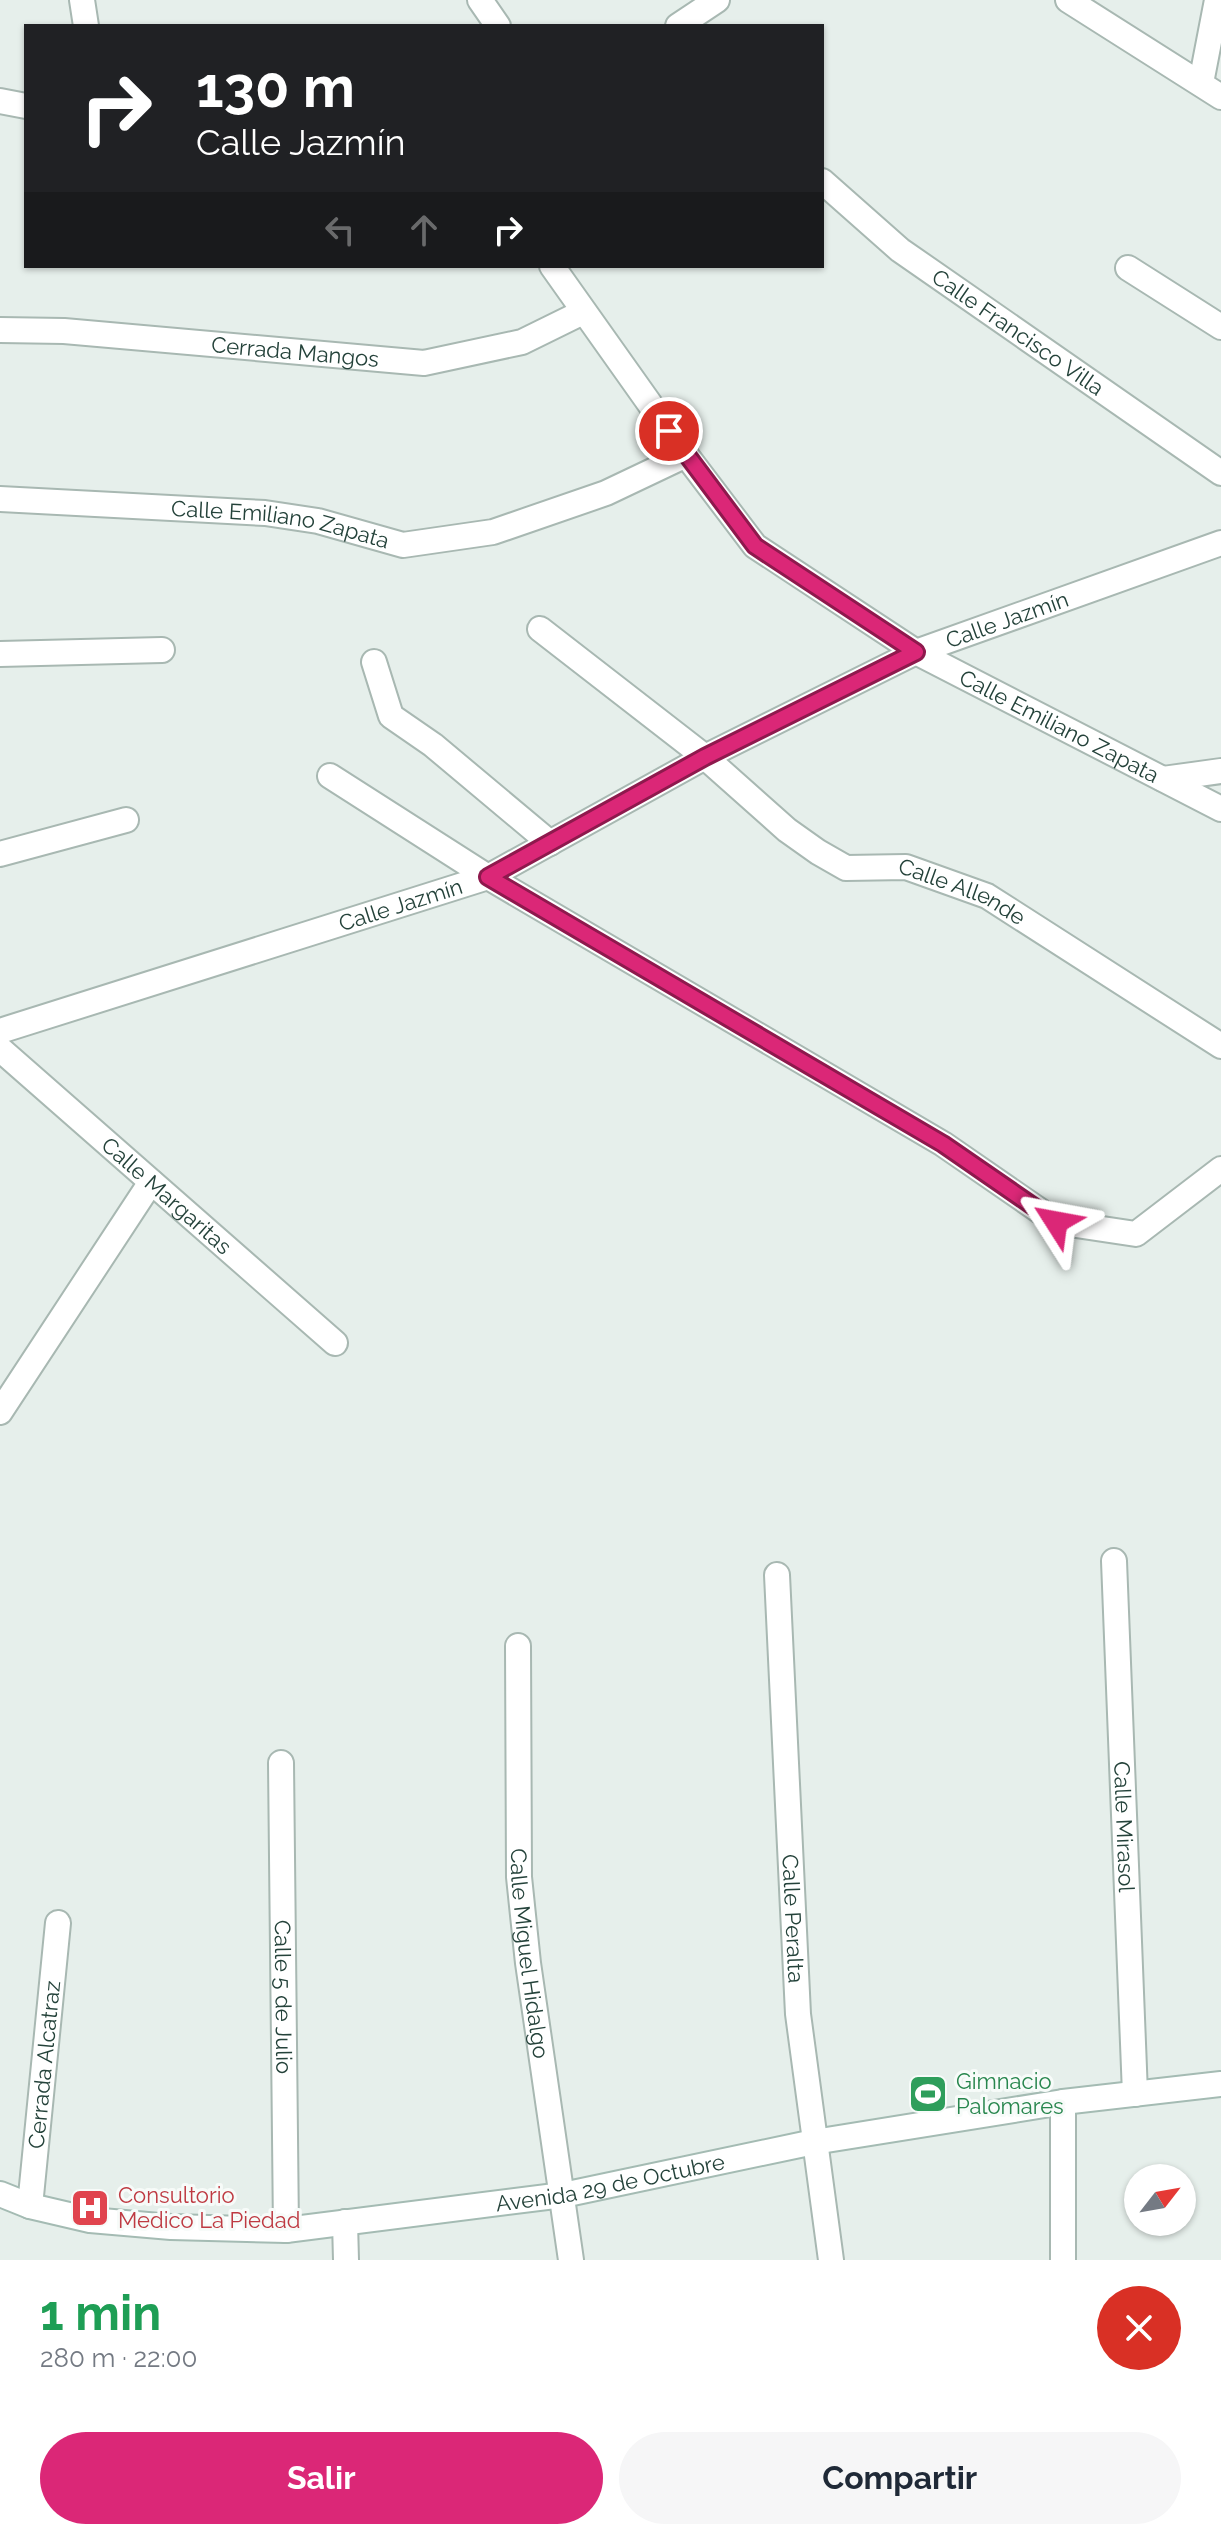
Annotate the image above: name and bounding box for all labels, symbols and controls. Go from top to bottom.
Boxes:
text: 130 m [196,54,355,120]
icon: right [64,56,168,160]
text: Calle Jazmín [196,121,406,163]
icon: left [318,208,362,252]
icon: ahead [402,208,446,252]
icon: right [486,208,530,252]
street label: Calle Francisco Villa [927,263,1109,401]
street label: Cerrada Mangos [210,331,380,372]
pin [635,397,703,465]
icon: arrive [647,409,691,453]
street label: Calle Emiliano Zapata [171,495,392,553]
street label: Calle Jazmín [942,586,1072,653]
street label: Calle Emiliano Zapata [955,664,1164,788]
street label: Calle Allende [895,852,1030,930]
street label: Calle Jazmín [336,873,466,936]
street label: Calle Margaritas [97,1131,237,1259]
position arrow [1014,1180,1098,1264]
street label: Calle Mirasol [1109,1761,1140,1893]
street label: Calle Miguel Hidalgo [506,1848,555,2060]
street label: Calle Peralta [777,1854,810,1984]
street label: Calle 5 de Julio [270,1920,297,2074]
street label: Cerrada Alcatraz [23,1979,65,2150]
place label: Gimnacio Palomares [956,2068,1064,2119]
sports icon: Gimnacio Palomares [907,2073,949,2115]
street label: Avenida 29 de Octubre [494,2148,727,2216]
north arrow [1124,2164,1196,2236]
map controls [1124,2164,1196,2236]
place label: Consultorio Medico La Piedad [118,2182,300,2233]
hospital icon: Consultorio Medico La Piedad [69,2187,111,2229]
text: 1 min [40,2285,161,2341]
button: close [1097,2286,1181,2370]
text: 280 m · 22:00 [40,2343,197,2373]
button: Salir [40,2432,603,2524]
button: Compartir [619,2432,1181,2524]

